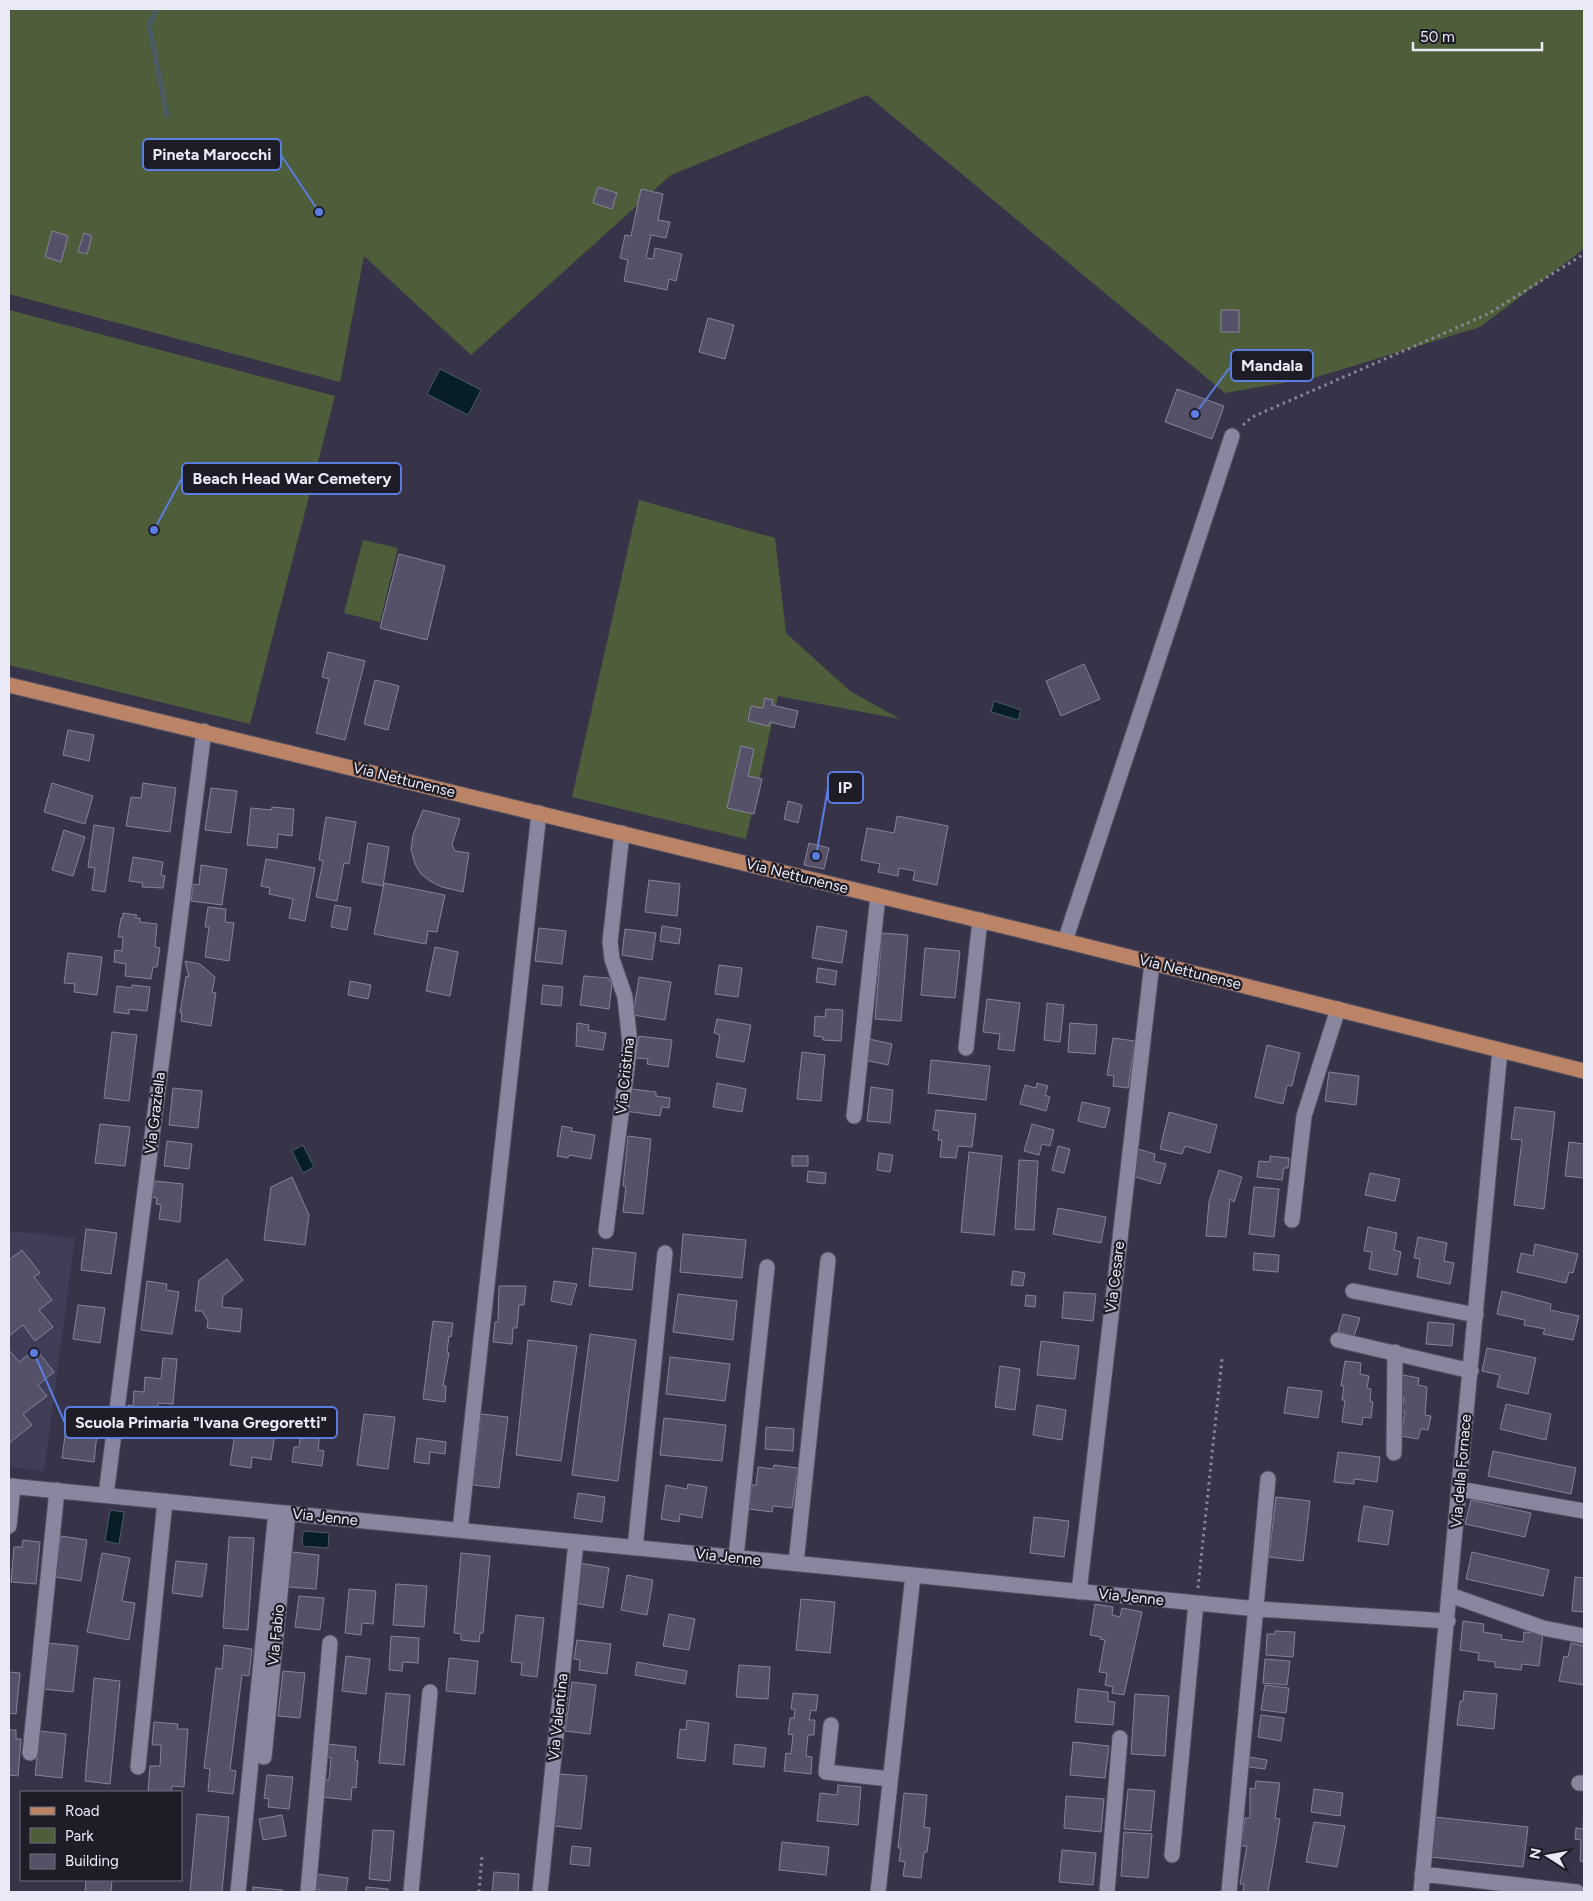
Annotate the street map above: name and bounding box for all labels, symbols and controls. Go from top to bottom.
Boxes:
scale bar [1413,20,1542,52]
text: 50 m [1420,28,1455,46]
callout: Pineta Marocchi [143,139,281,170]
text: Pineta Marocchi [153,145,271,164]
callout: Mandala [1231,350,1313,381]
text: Mandala [1241,356,1303,375]
callout: Beach Head War Cemetery [182,463,401,494]
text: Beach Head War Cemetery [193,469,392,488]
street label: Via Nettunense [351,759,457,801]
callout: IP [828,772,863,803]
text: IP [838,778,852,797]
street label: Via Nettunense [744,855,850,897]
street label: Via Nettunense [1137,951,1243,993]
street label: Via Cristina [612,1037,638,1115]
street label: Via Graziella [141,1071,169,1155]
street label: Via Cesare [1102,1240,1128,1314]
callout: Scuola Primaria "Ivana Gregoretti" [65,1407,337,1438]
text: Scuola Primaria "Ivana Gregoretti" [75,1413,327,1432]
street label: Via della Fornace [1447,1413,1475,1529]
street label: Via Jenne [291,1505,359,1529]
street label: Via Jenne [694,1545,762,1569]
street label: Via Jenne [1097,1585,1165,1609]
street label: Via Fabio [264,1603,288,1667]
street label: Via Valentina [544,1672,572,1762]
legend [20,1791,182,1881]
text: Road [65,1802,100,1820]
text: Park [65,1827,94,1845]
north arrow [1523,1831,1573,1881]
text: N [1526,1847,1545,1861]
text: Building [65,1852,119,1870]

